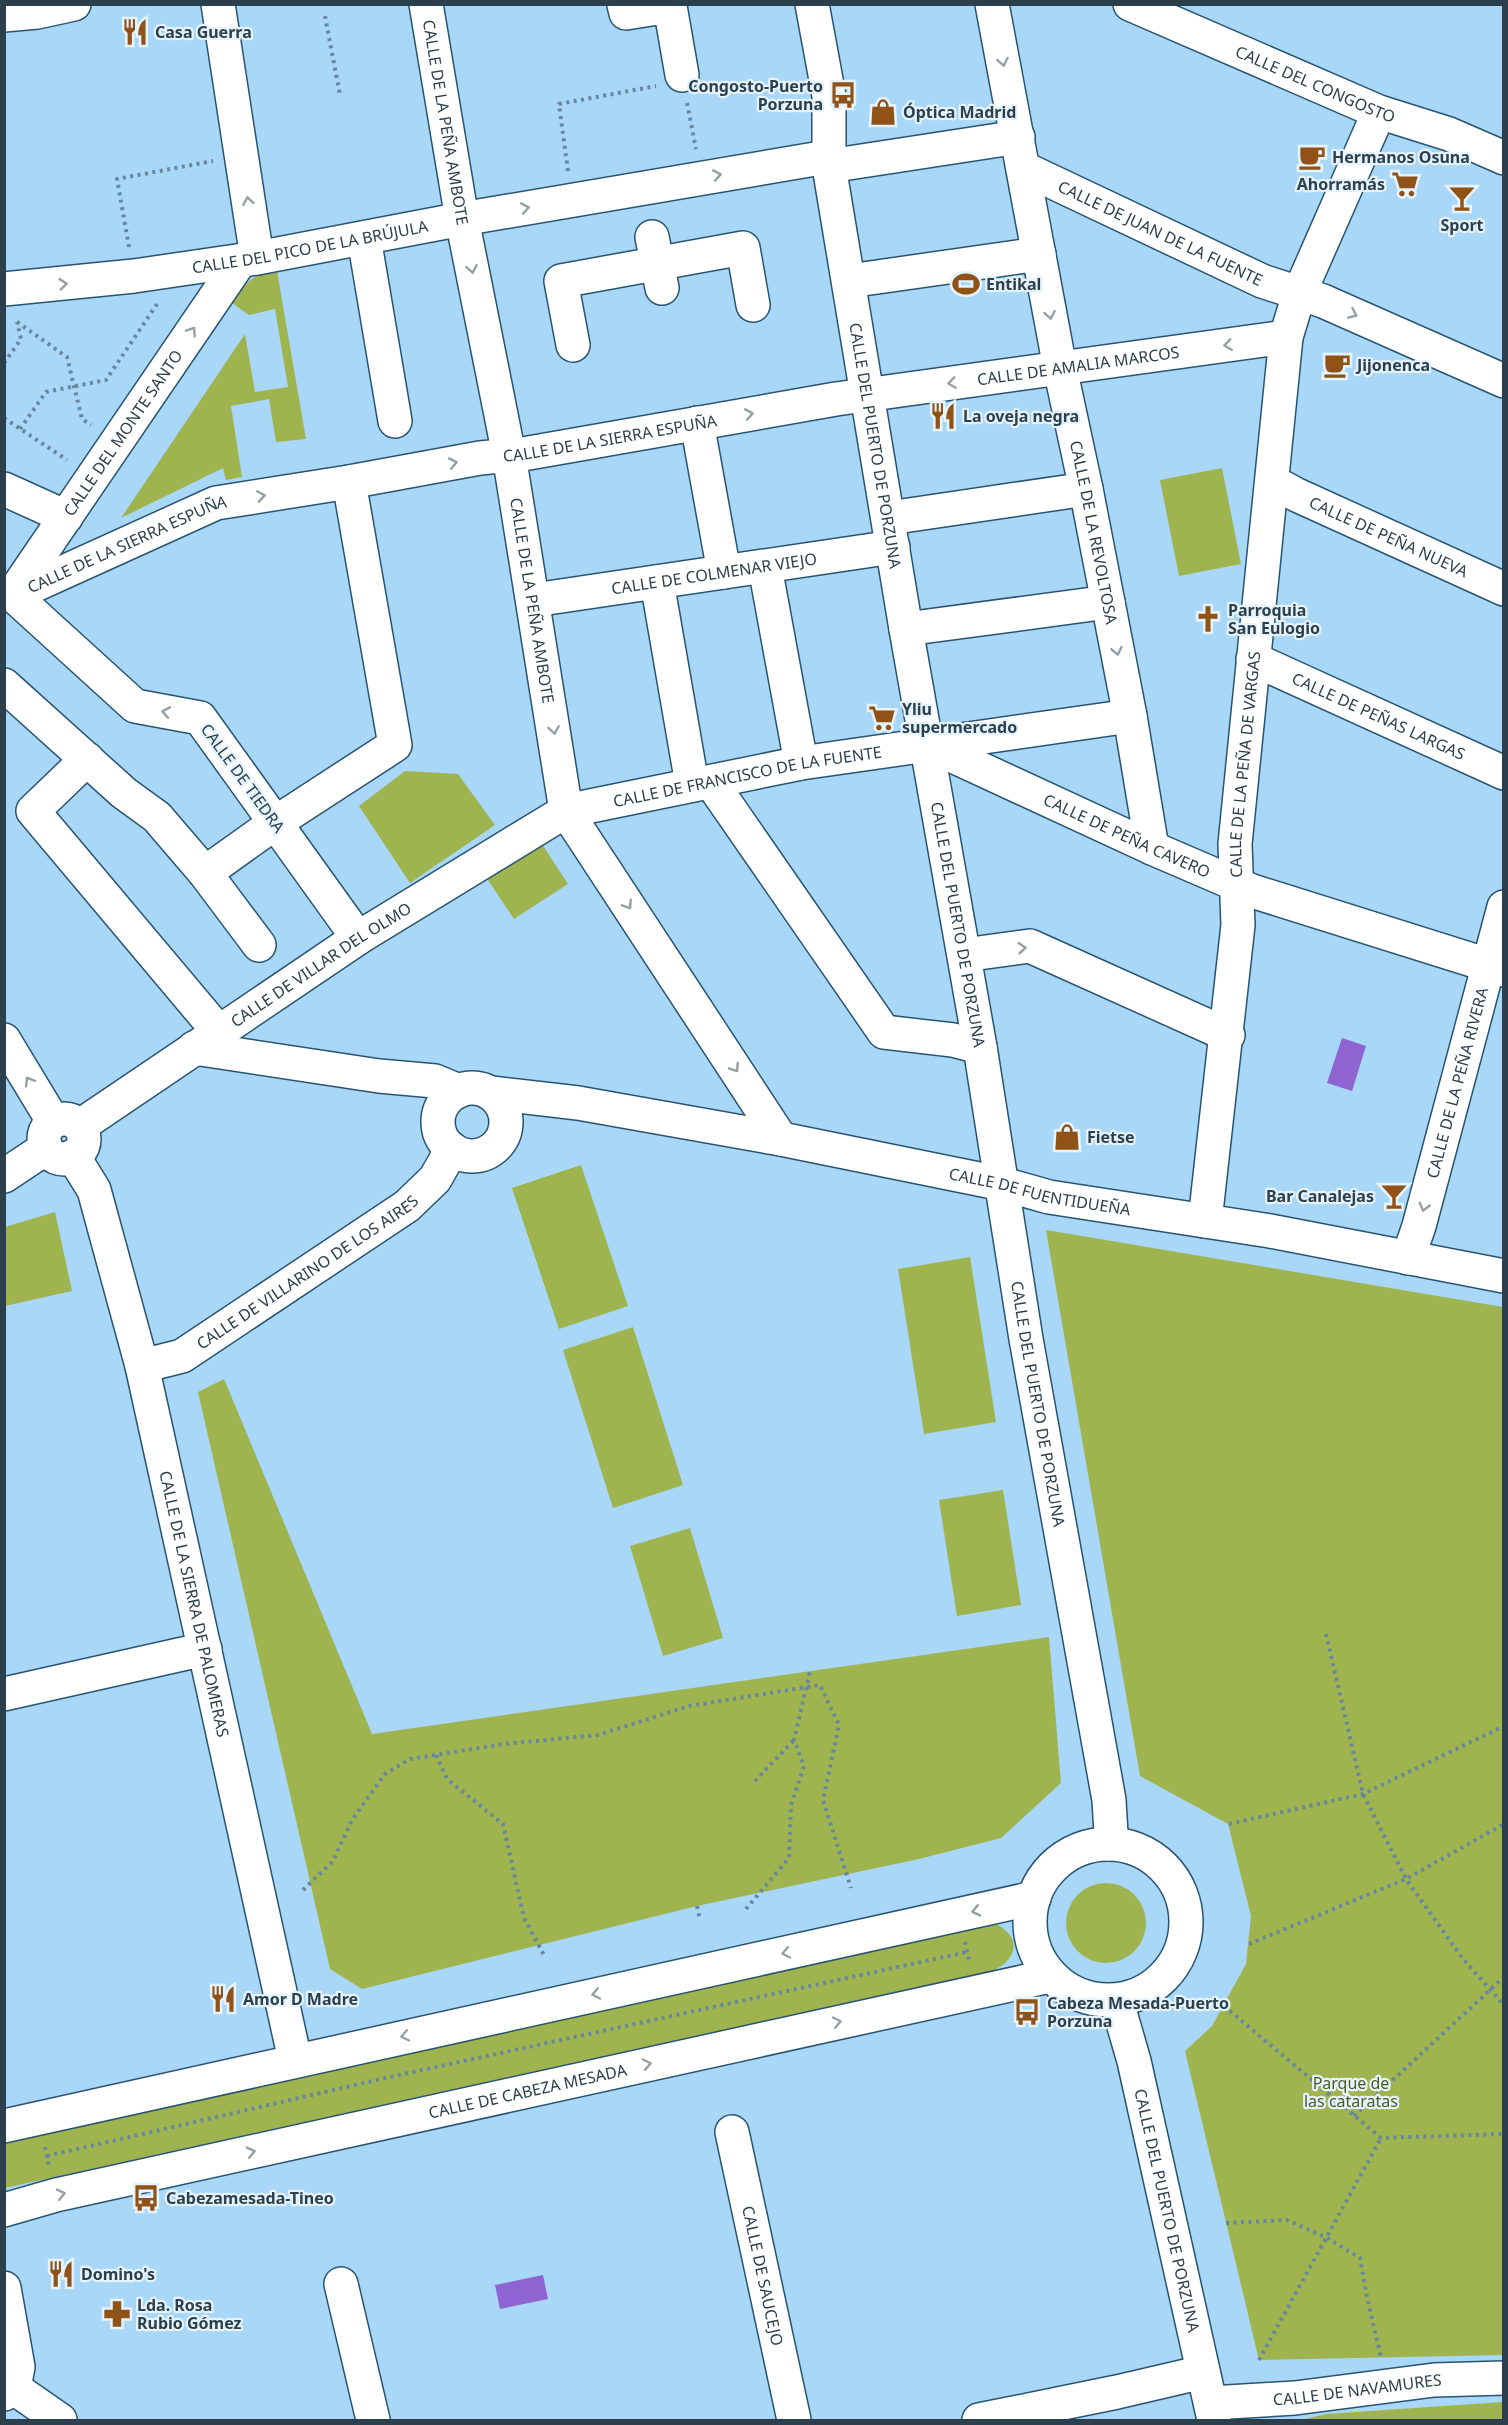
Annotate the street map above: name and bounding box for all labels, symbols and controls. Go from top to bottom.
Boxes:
restaurant icon: Casa Guerra [120,17,150,47]
street label: CALLE DE LA PEÑA AMBOTE [418,18,474,227]
place label: Casa Guerra [155,21,252,43]
street label: CALLE DEL CONGOSTO [1232,40,1398,127]
one-way arrow [996,57,1009,67]
place label: Congosto-Puerto Porzuna [688,75,823,115]
bus stop icon: Congosto-Puerto Porzuna [828,80,858,110]
shop icon: Óptica Madrid [868,97,898,127]
place label: Óptica Madrid [903,101,1016,123]
cafe icon: Hermanos Osuna [1297,142,1327,172]
place label: Hermanos Osuna [1332,146,1470,168]
supermarket icon: Ahorramás [1390,169,1420,199]
one-way arrow [712,170,722,182]
place label: Ahorramás [1297,173,1385,195]
street label: CALLE DE JUAN DE LA FUENTE [1054,175,1266,291]
bar icon: Sport [1447,183,1477,213]
one-way arrow [242,196,255,206]
one-way arrow [520,203,530,215]
place label: Sport [1440,214,1484,236]
street label: CALLE DEL PICO DE LA BRÚJULA [190,215,430,278]
one-way arrow [465,264,478,274]
sports icon: Entikal [951,269,981,299]
place label: Entikal [986,273,1041,295]
one-way arrow [58,278,67,290]
one-way arrow [1347,307,1358,319]
one-way arrow [1044,311,1056,320]
street label: CALLE DEL PUERTO DE PORZUNA [844,321,907,571]
one-way arrow [185,327,196,338]
one-way arrow [1224,339,1233,351]
street label: CALLE DE AMALIA MARCOS [976,341,1181,390]
street label: CALLE DEL MONTE SANTO [58,345,187,520]
cafe icon: Jijonenca [1322,350,1352,380]
place label: Jijonenca [1355,354,1430,376]
one-way arrow [947,377,957,389]
restaurant icon: La oveja negra [928,401,958,431]
place label: La oveja negra [963,405,1079,427]
one-way arrow [744,408,754,421]
street label: CALLE DE LA SIERRA ESPUÑA [502,409,719,467]
street label: CALLE DE LA REVOLTOSA [1065,438,1123,627]
one-way arrow [449,457,458,469]
street label: CALLE DE LA SIERRA ESPUÑA [24,490,229,598]
one-way arrow [257,490,266,502]
street label: CALLE DE PEÑA NUEVA [1306,491,1472,583]
street label: CALLE DE LA PEÑA AMBOTE [505,496,560,705]
street label: CALLE DE COLMENAR VIEJO [610,547,818,599]
place label: Parroquia San Eulogio [1228,599,1320,639]
church icon: Parroquia San Eulogio [1193,604,1223,634]
one-way arrow [1110,646,1123,656]
street label: CALLE DE LA PEÑA DE VARGAS [1224,650,1265,878]
street label: CALLE DE PEÑAS LARGAS [1288,667,1469,765]
place label: Yliu supermercado [902,698,1017,738]
supermarket icon: Yliu supermercado [867,703,897,733]
one-way arrow [161,706,171,719]
street label: CALLE DE TIEDRA [196,719,291,838]
one-way arrow [547,725,559,734]
street label: CALLE DE FRANCISCO DE LA FUENTE [611,741,883,812]
street label: CALLE DE PEÑA CAVERO [1040,788,1214,883]
street label: CALLE DEL PUERTO DE PORZUNA [926,800,991,1050]
street label: CALLE DE VILLAR DEL OLMO [226,897,415,1032]
one-way arrow [621,899,632,910]
one-way arrow [1017,942,1026,955]
street label: CALLE DE LA PEÑA RIVERA [1421,984,1493,1181]
one-way arrow [728,1061,739,1072]
one-way arrow [25,1077,37,1087]
shop icon: Fietse [1052,1122,1082,1152]
place label: Fietse [1087,1126,1135,1148]
street label: CALLE DE FUENTIDUEÑA [947,1162,1133,1221]
bar icon: Bar Canalejas [1379,1181,1409,1211]
place label: Bar Canalejas [1266,1185,1374,1207]
street label: CALLE DE VILLARINO DE LOS AIRES [192,1190,423,1354]
one-way arrow [1419,1201,1431,1212]
street label: CALLE DEL PUERTO DE PORZUNA [1006,1279,1071,1529]
street label: CALLE DE LA SIERRA DE PALOMERAS [154,1469,235,1739]
one-way arrow [972,1903,982,1916]
one-way arrow [781,1945,791,1958]
restaurant icon: Amor D Madre [208,1984,238,2014]
one-way arrow [591,1987,601,2000]
place label: Amor D Madre [243,1988,358,2010]
place label: Cabeza Mesada-Puerto Porzuna [1047,1992,1229,2032]
bus stop icon: Cabeza Mesada-Puerto Porzuna [1012,1997,1042,2027]
one-way arrow [832,2016,842,2029]
one-way arrow [400,2029,410,2042]
street label: CALLE DE CABEZA MESADA [426,2058,629,2124]
one-way arrow [641,2059,651,2072]
park label: Parque de las cataratas [1304,2072,1398,2112]
street label: CALLE DEL PUERTO DE PORZUNA [1129,2086,1205,2335]
one-way arrow [246,2146,256,2159]
bus stop icon: Cabezamesada-Tineo [131,2183,161,2213]
place label: Cabezamesada-Tineo [166,2187,334,2209]
one-way arrow [56,2189,66,2202]
street label: CALLE DE SAUCEJO [737,2204,789,2348]
restaurant icon: Domino's [46,2259,76,2289]
place label: Domino's [81,2263,155,2285]
place label: Lda. Rosa Rubio Gómez [137,2294,242,2334]
pharmacy icon: Lda. Rosa Rubio Gómez [102,2299,132,2329]
street label: CALLE DE NAVAMURES [1272,2369,1442,2410]

